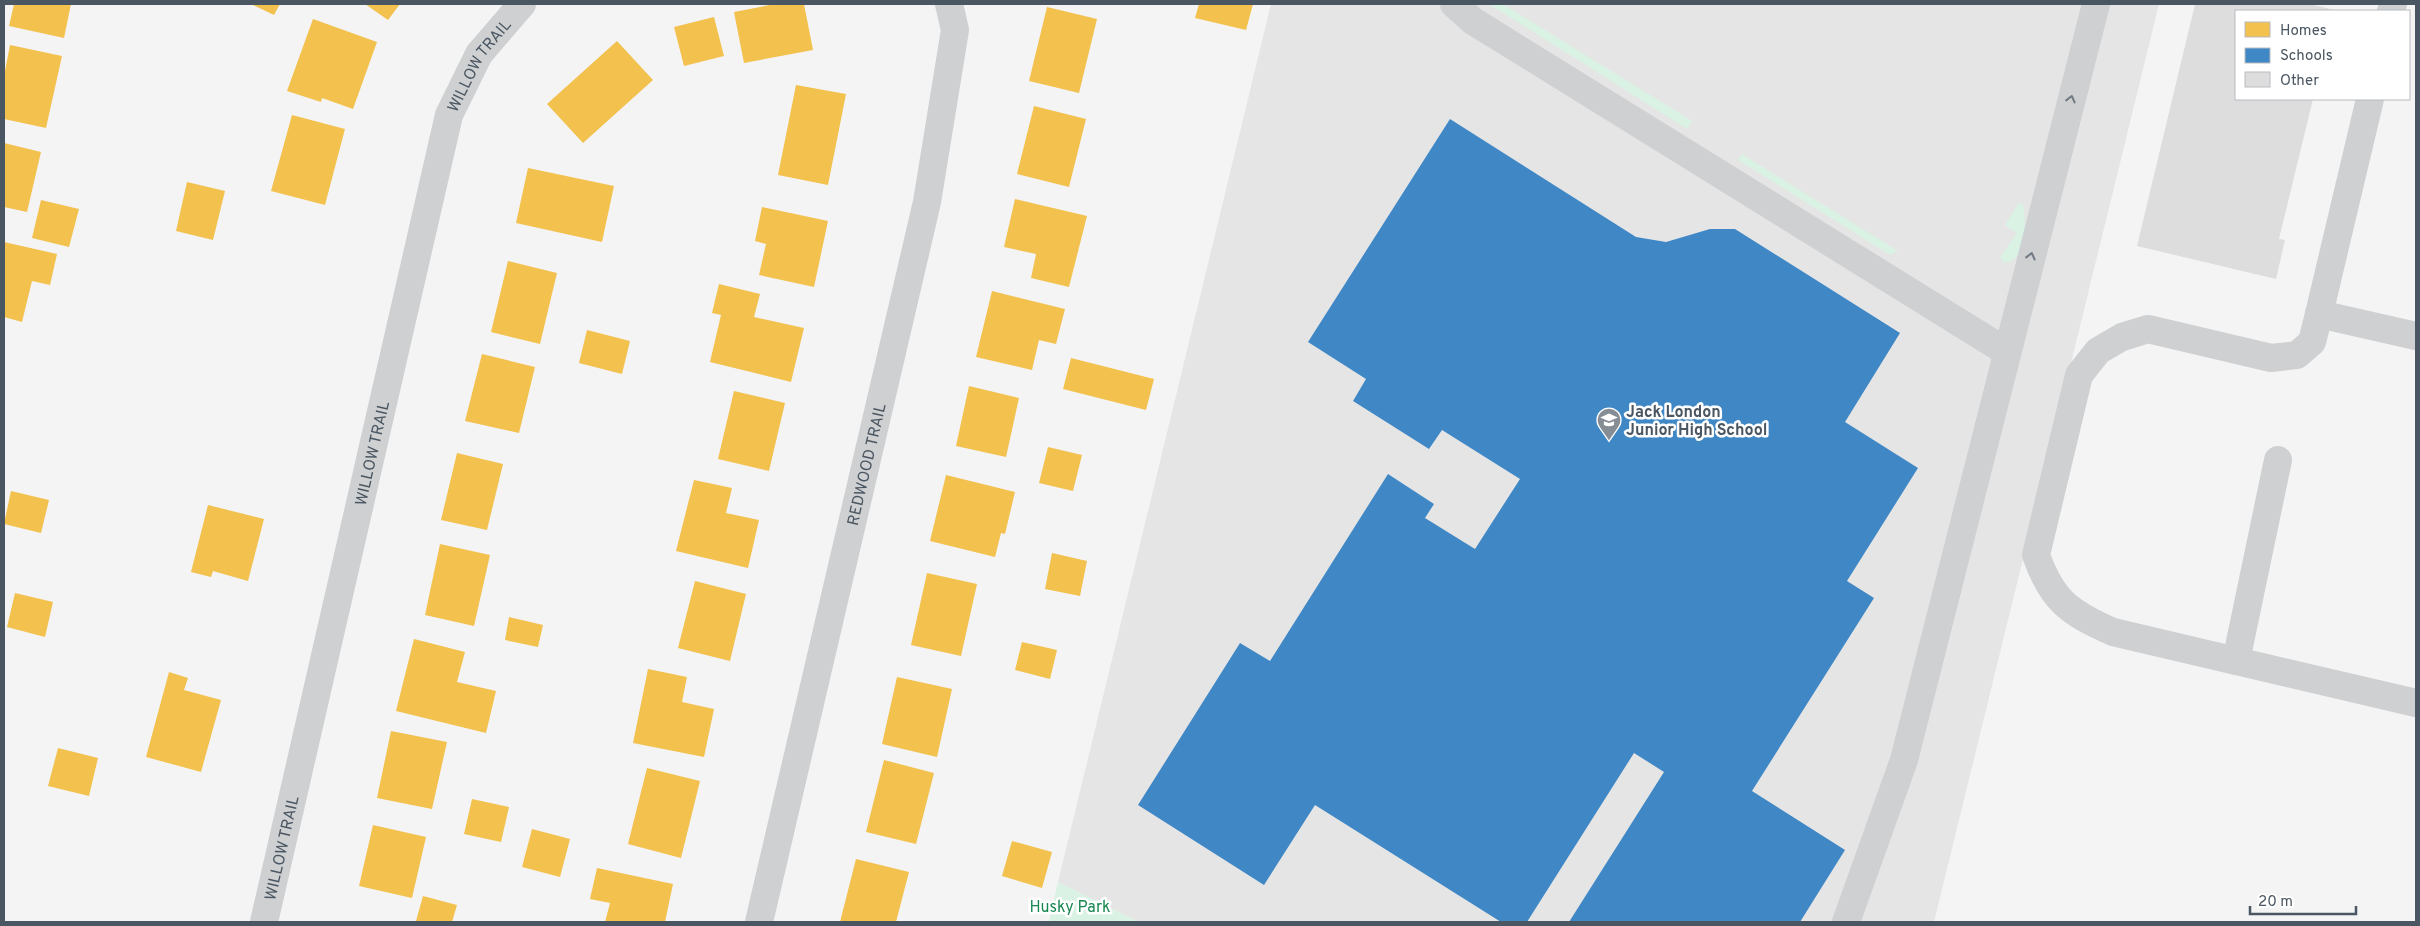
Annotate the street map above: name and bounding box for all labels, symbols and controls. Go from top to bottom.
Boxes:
legend [2235,10,2410,100]
street label: WILLOW TRAIL [444,16,516,116]
text: Homes [2280,22,2327,41]
text: Schools [2280,47,2333,66]
text: Other [2280,72,2319,91]
one-way arrow [2065,94,2076,103]
one-way arrow [2025,252,2036,261]
street label: WILLOW TRAIL [352,399,395,508]
street label: REDWOOD TRAIL [844,402,892,528]
place label: Jack London Junior High School [1626,403,1767,441]
school or university icon: Jack London Junior High School [1596,407,1622,441]
street label: WILLOW TRAIL [261,794,305,903]
scale bar [2250,884,2356,916]
text: 20 m [2258,893,2293,912]
park label: Husky Park [1029,898,1111,918]

